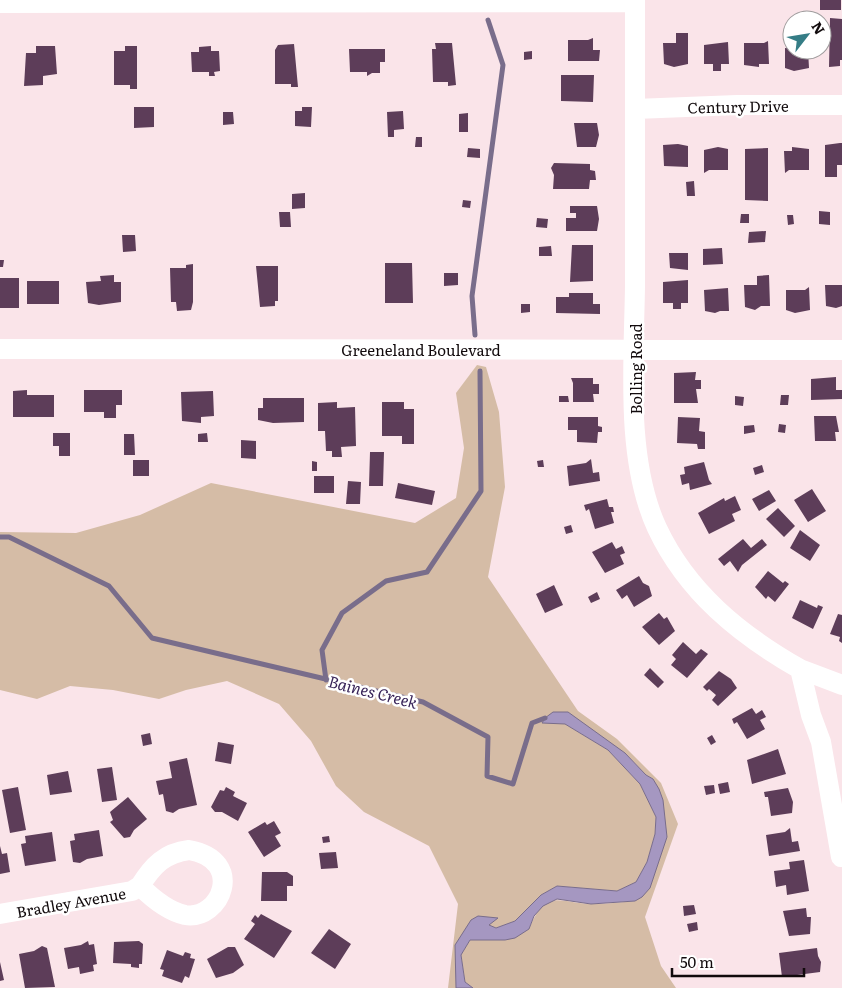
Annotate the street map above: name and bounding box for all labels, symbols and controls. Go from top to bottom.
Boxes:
north arrow [782,10,832,60]
text: N [807,18,831,38]
street label: Century Drive [687,94,789,118]
street label: Bolling Road [624,323,647,415]
street label: Greeneland Boulevard [341,338,501,361]
water label: Baines Creek [326,668,420,714]
street label: Bradley Avenue [14,881,128,923]
scale bar [672,946,804,978]
text: 50 m [680,950,714,973]

